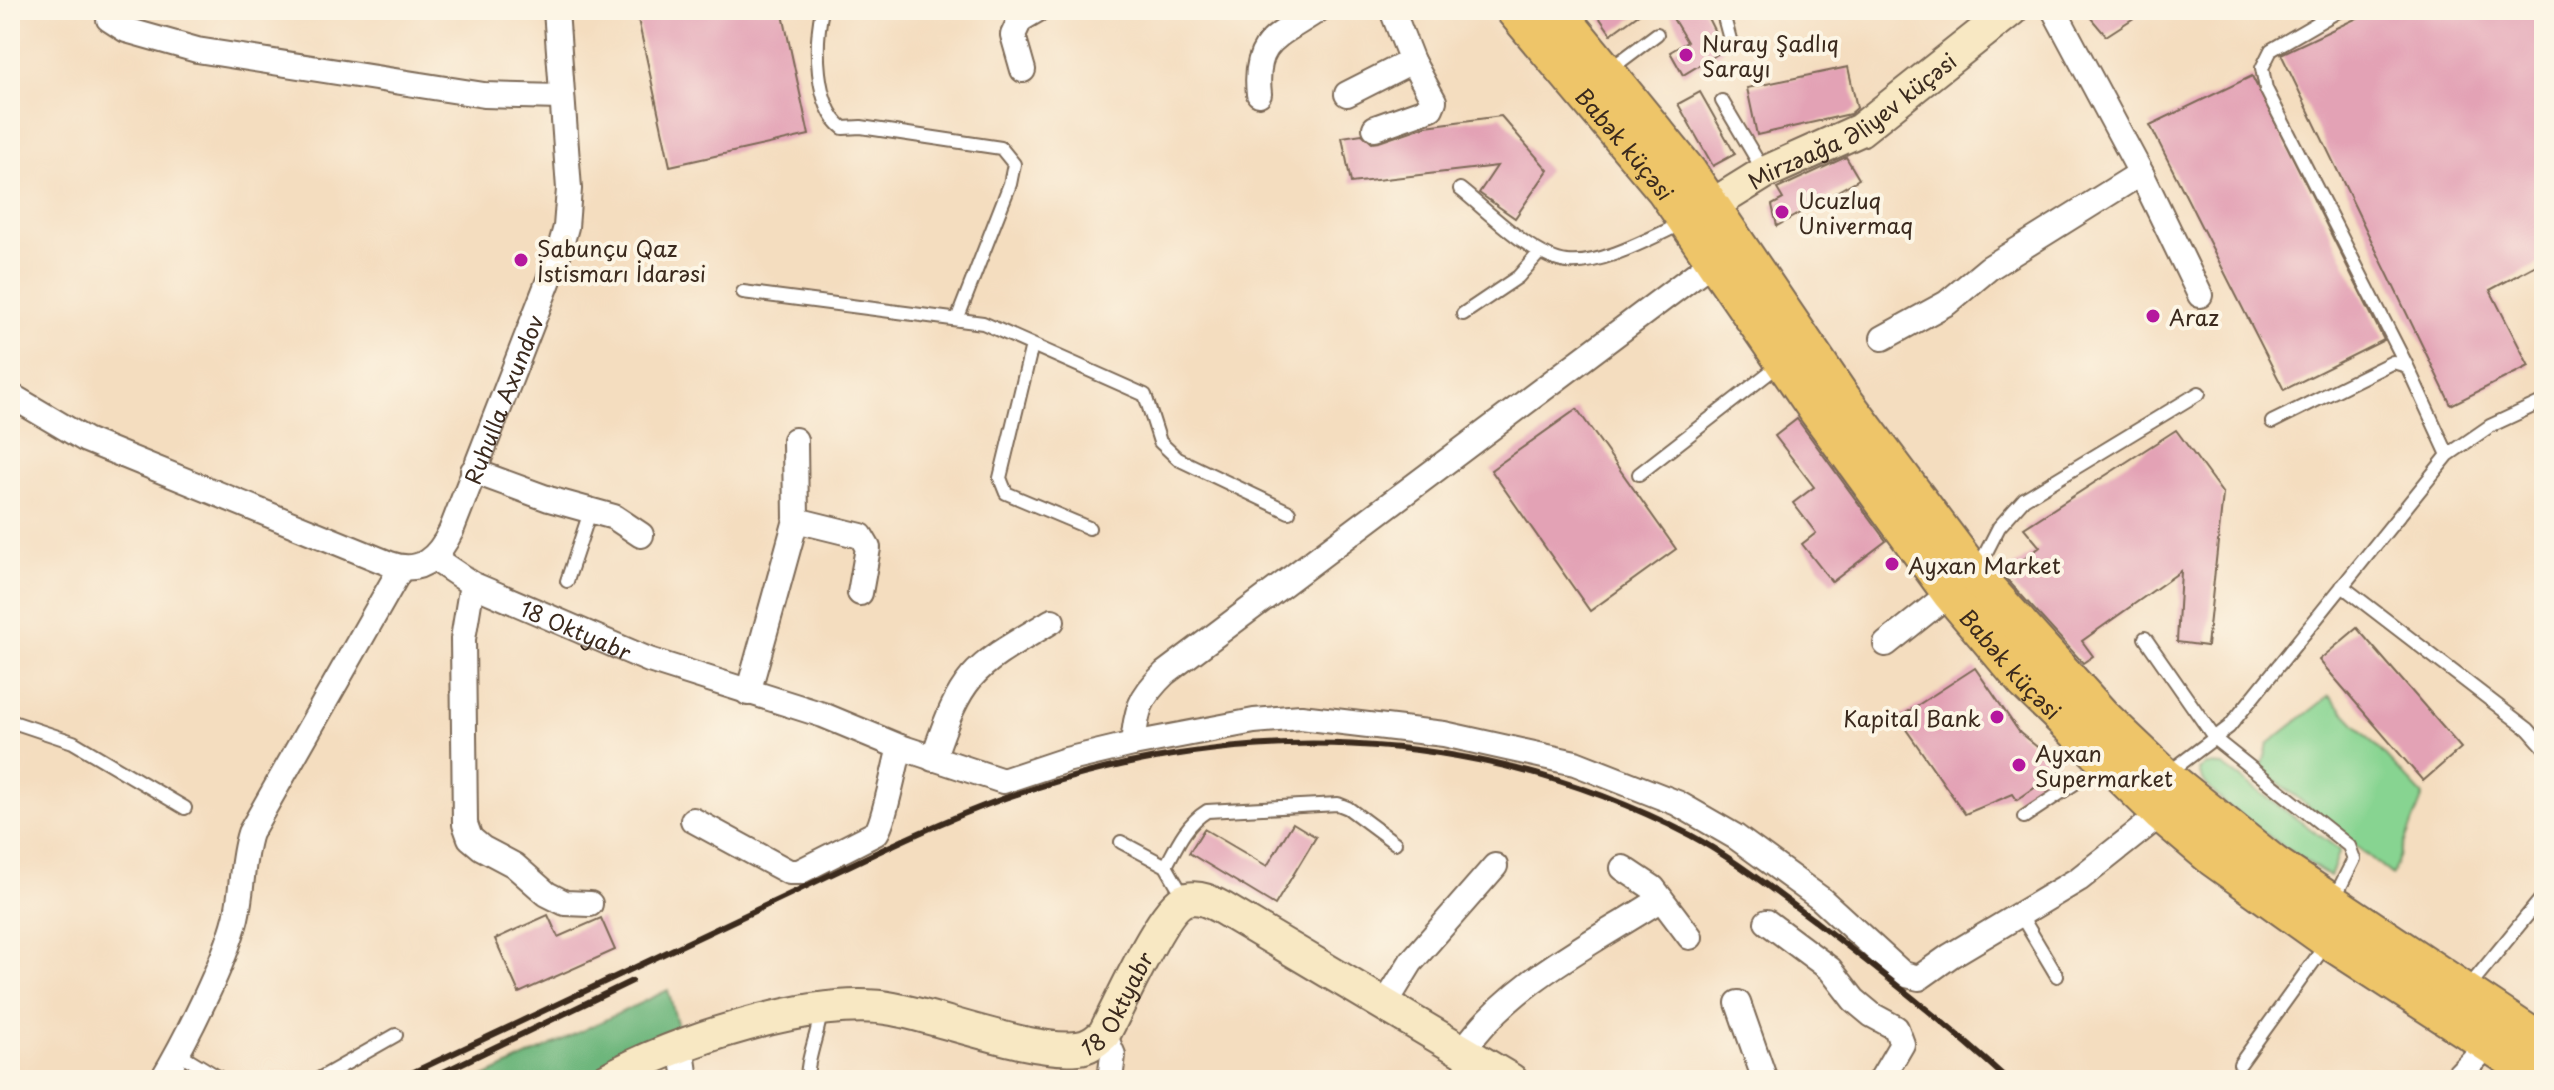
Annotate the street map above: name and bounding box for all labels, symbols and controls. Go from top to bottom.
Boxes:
place label: Nuray Şadlıq Sarayı [1702,26,1839,84]
street label: Mirzəağa Əliyev küçəsi [1740,44,1963,196]
marker: Nuray Şadlıq Sarayı [1677,46,1695,64]
street label: Babək küçəsi [1569,80,1683,206]
place label: Ucuzluq Univermaq [1798,183,1913,241]
marker: Ucuzluq Univermaq [1773,203,1791,221]
place label: Sabunçu Qaz İstismarı İdarəsi [537,231,706,289]
marker: Sabunçu Qaz İstismarı İdarəsi [512,251,530,269]
place label: Araz [2169,300,2219,333]
marker: Araz [2144,307,2162,325]
street label: Ruhulla Axundov [454,309,551,489]
place label: Ayxan Market [1908,548,2061,581]
marker: Ayxan Market [1883,555,1901,573]
street label: 18 Oktyabr [516,590,637,667]
street label: Babək küçəsi [1953,601,2070,726]
place label: Kapital Bank [1843,701,1981,734]
marker: Kapital Bank [1988,708,2006,726]
place label: Ayxan Supermarket [2035,736,2173,794]
marker: Ayxan Supermarket [2010,756,2028,774]
street label: 18 Oktyabr [1076,945,1160,1063]

